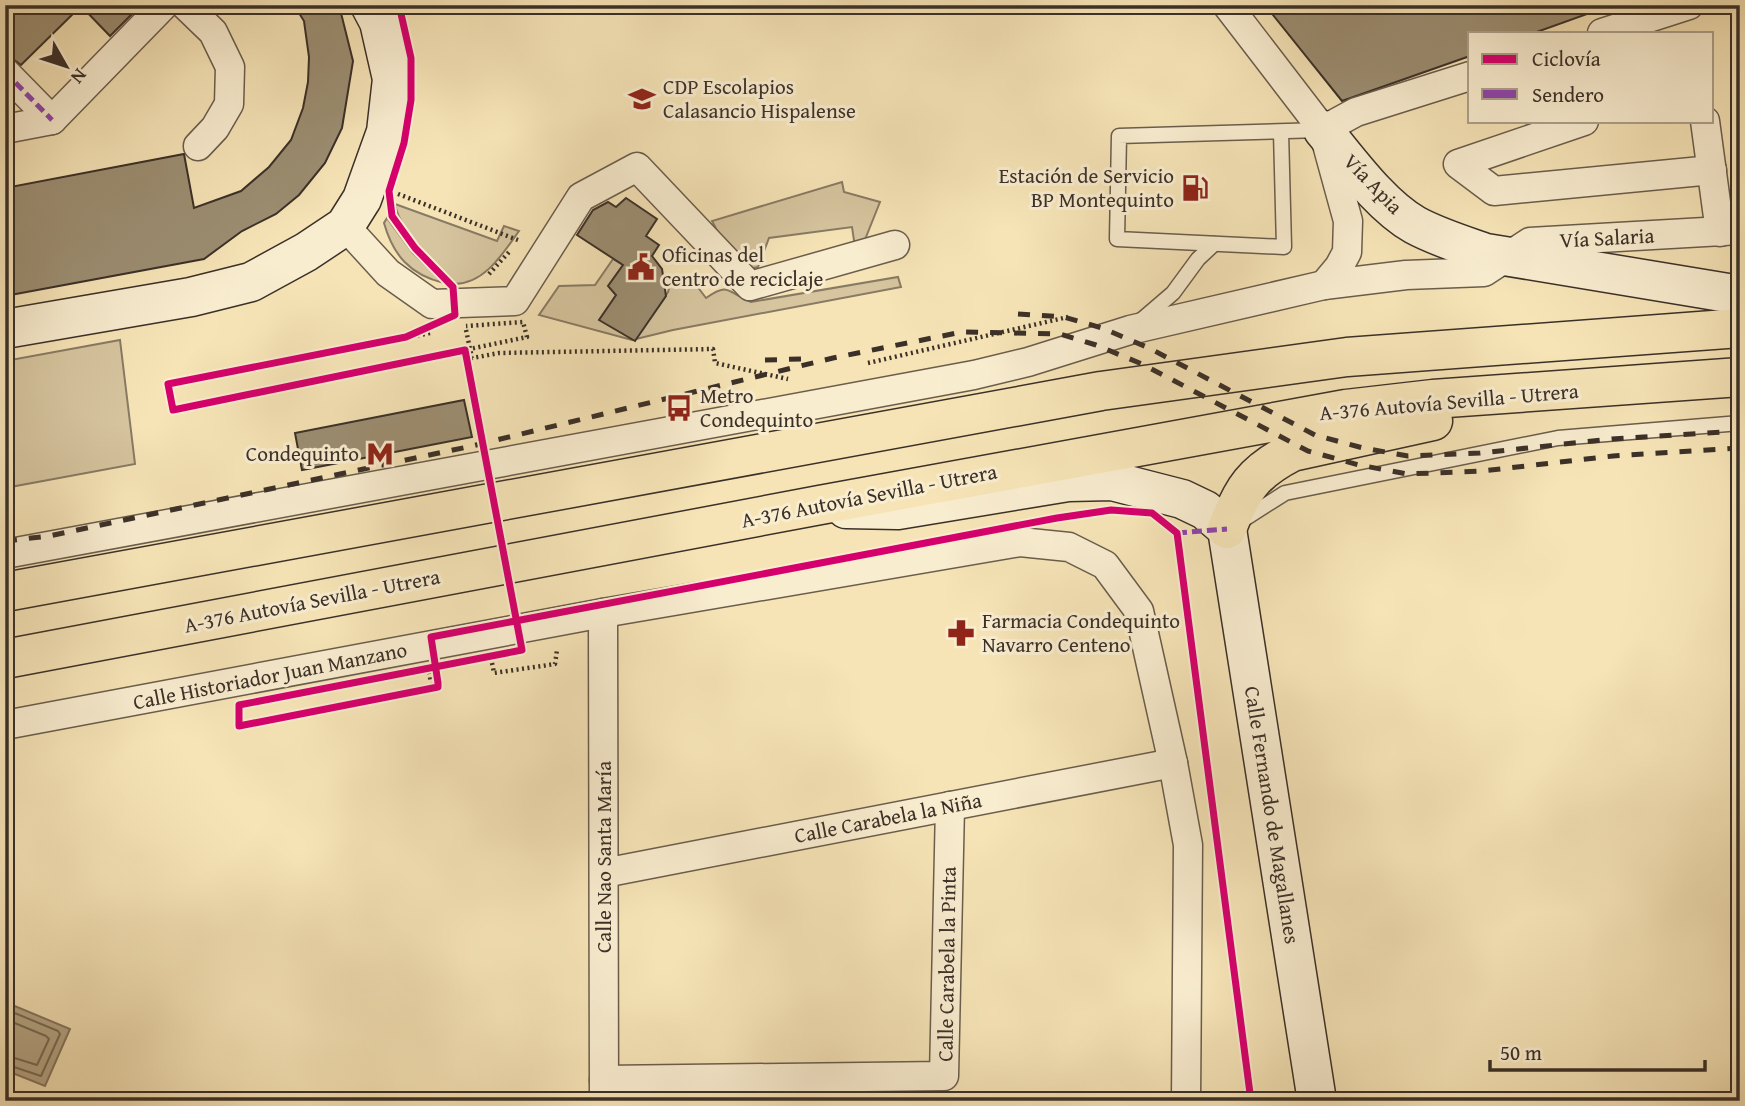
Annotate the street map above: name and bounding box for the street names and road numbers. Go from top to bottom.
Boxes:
street label: Vía Apia [1336,146,1410,221]
street label: Vía Salaria [1559,220,1655,255]
street label: A-376 Autovía Sevilla - Utrera [1318,375,1580,428]
street label: A-376 Autovía Sevilla - Utrera [738,455,1000,536]
street label: A-376 Autovía Sevilla - Utrera [181,560,443,641]
street label: Calle Historiador Juan Manzano [130,634,410,717]
street label: Calle Fernando de Magallanes [1237,684,1308,946]
street label: Calle Nao Santa María [588,761,619,953]
street label: Calle Carabela la Niña [792,784,984,851]
street label: Calle Carabela la Pinta [929,866,964,1062]

